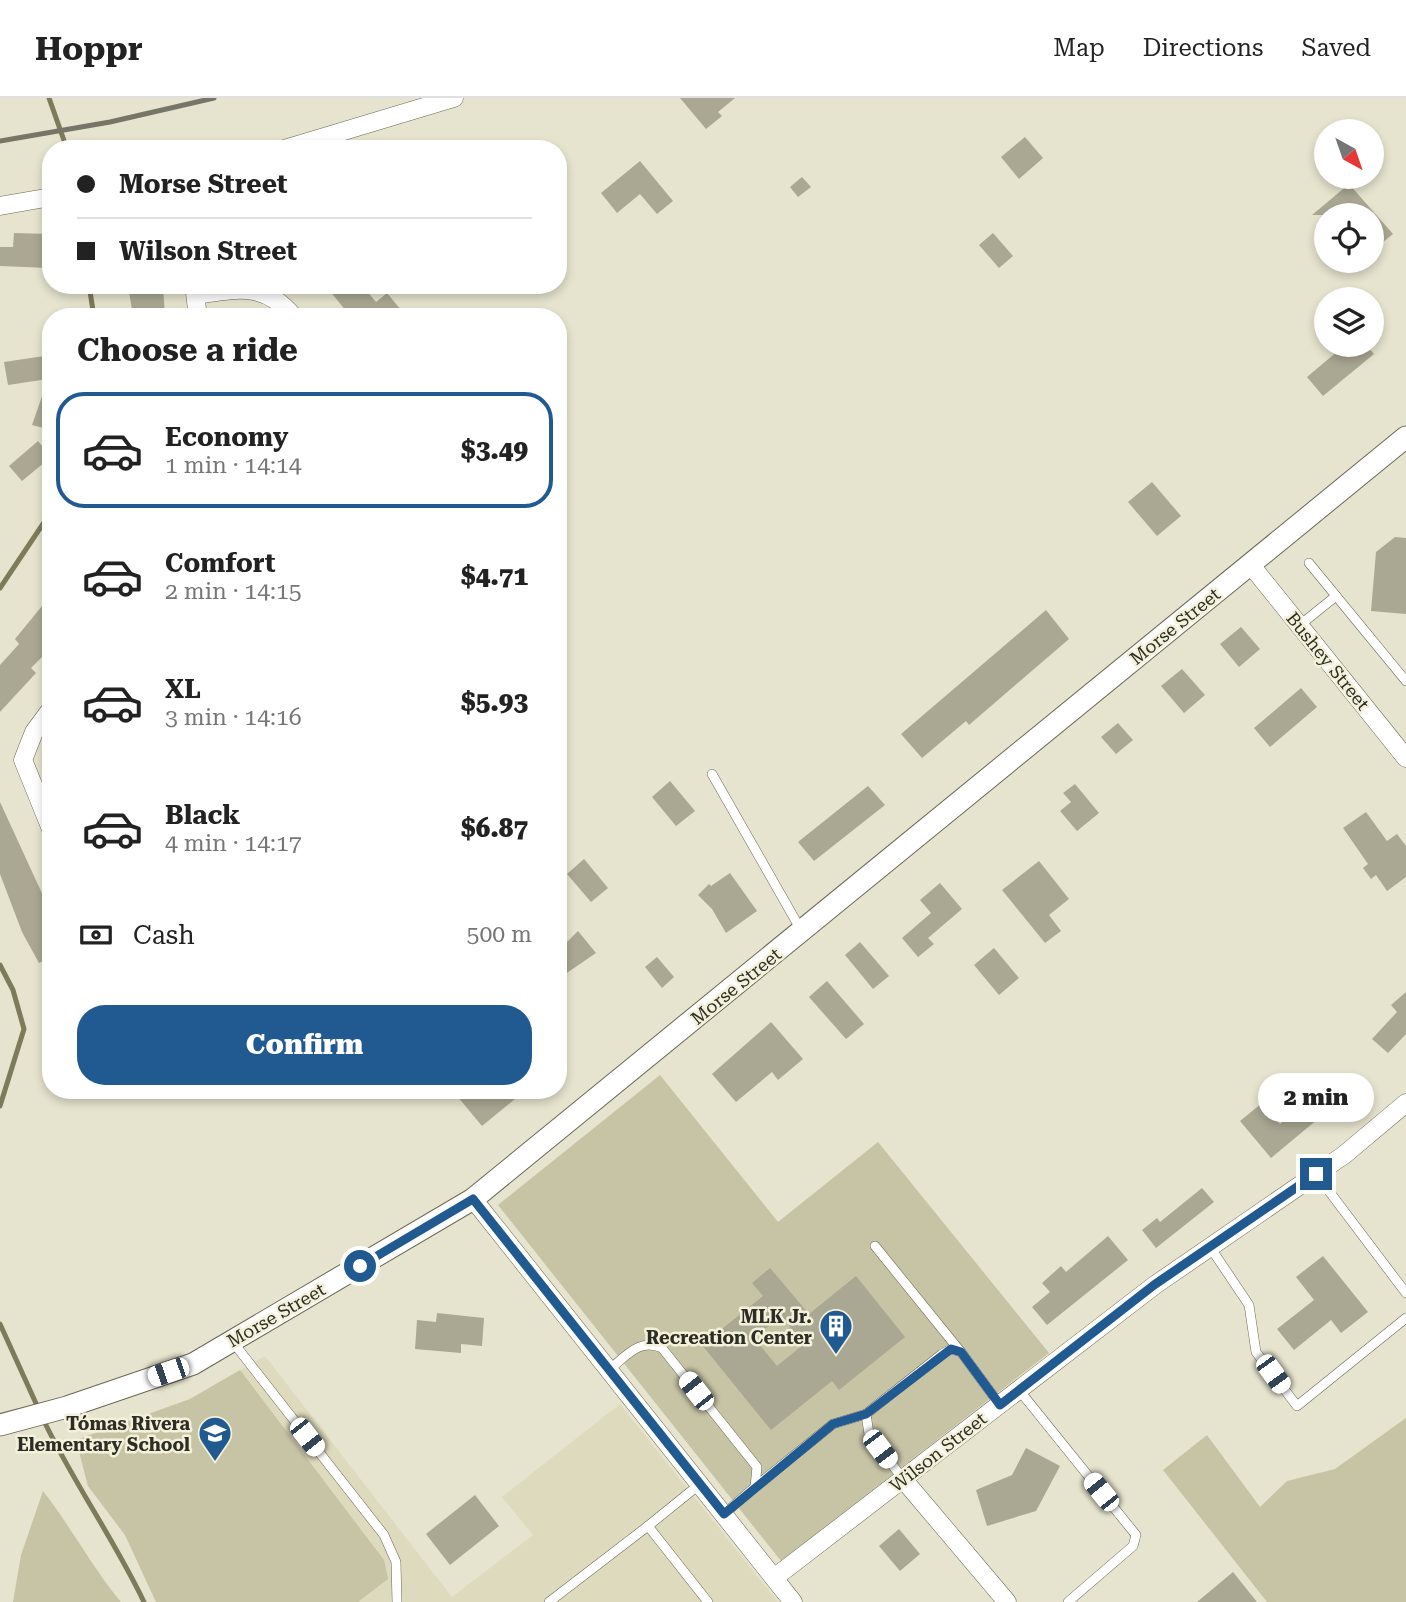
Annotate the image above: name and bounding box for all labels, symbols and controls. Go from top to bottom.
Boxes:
text: Hoppr [35,29,143,68]
text: Map [1053,34,1105,62]
text: Directions [1143,34,1263,62]
text: Saved [1301,34,1371,62]
north arrow [1314,119,1384,189]
map controls [1314,119,1384,357]
text: Morse Street [119,169,287,199]
button: locate [1314,203,1384,273]
text: Wilson Street [119,236,297,266]
button: layers [1314,287,1384,357]
text: Choose a ride [77,331,298,369]
icon: car [81,419,144,482]
text: Economy [165,422,288,452]
text: $3.49 [461,435,528,465]
text: 1 min · 14:14 [165,452,302,479]
icon: car [81,545,144,608]
text: Comfort [165,548,275,578]
text: $4.71 [461,561,528,591]
text: 2 min · 14:15 [165,578,302,605]
street label: Morse Street [1126,583,1225,669]
street label: Bushey Street [1282,608,1374,714]
icon: car [81,671,144,734]
text: XL [165,674,201,704]
text: $5.93 [461,687,528,717]
text: 3 min · 14:16 [165,704,302,731]
icon: car [81,797,144,860]
text: Black [165,800,240,830]
text: $6.87 [461,813,528,843]
text: 4 min · 14:17 [165,830,302,857]
icon: cash [77,916,115,954]
text: Cash [133,920,195,950]
text: 500 m [467,921,532,948]
street label: Morse Street [687,943,786,1029]
button: Confirm [77,1005,532,1085]
callout: 2 min [1258,1072,1374,1122]
text: 2 min [1284,1084,1348,1111]
route end [1300,1158,1332,1190]
route start [344,1250,376,1282]
street label: Morse Street [223,1278,329,1352]
place label: MLK Jr. Recreation Center [646,1306,812,1348]
building icon: MLK Jr. Recreation Center [817,1307,855,1356]
car [1253,1351,1294,1397]
car [145,1355,192,1389]
car [675,1368,718,1414]
street label: Wilson Street [885,1408,991,1496]
place label: Tómas Rivera Elementary School [17,1413,190,1455]
school or university icon: Tómas Rivera Elementary School [196,1414,234,1463]
car [286,1414,329,1460]
car [859,1426,902,1472]
car [1080,1469,1123,1515]

